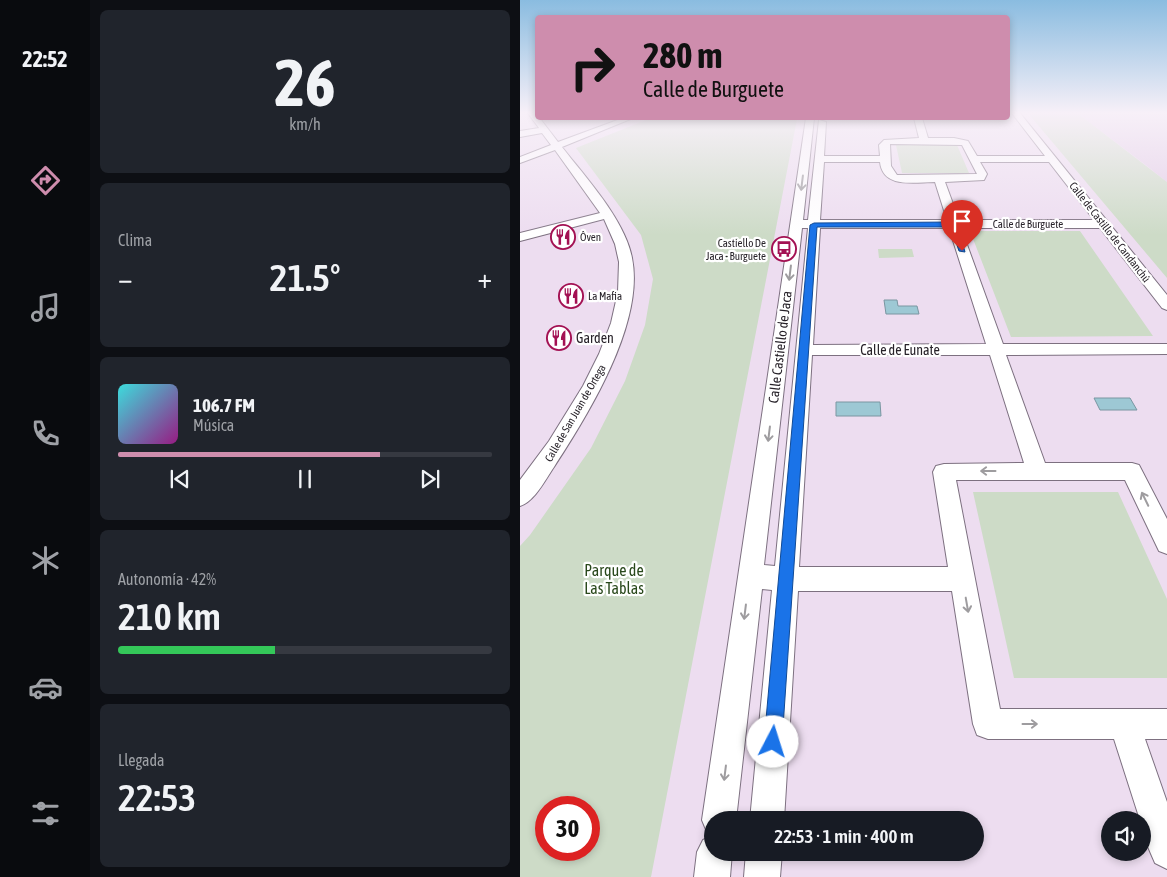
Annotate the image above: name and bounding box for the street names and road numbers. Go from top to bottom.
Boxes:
street label: Calle de Castillo de Candanchú [1067,180,1153,284]
street label: Calle de Burguete [993,218,1063,230]
street label: Calle Castiello de Jaca [765,290,795,404]
street label: Calle de Eunate [860,342,940,358]
street label: Calle de San Juan de Ortega [542,362,608,464]

